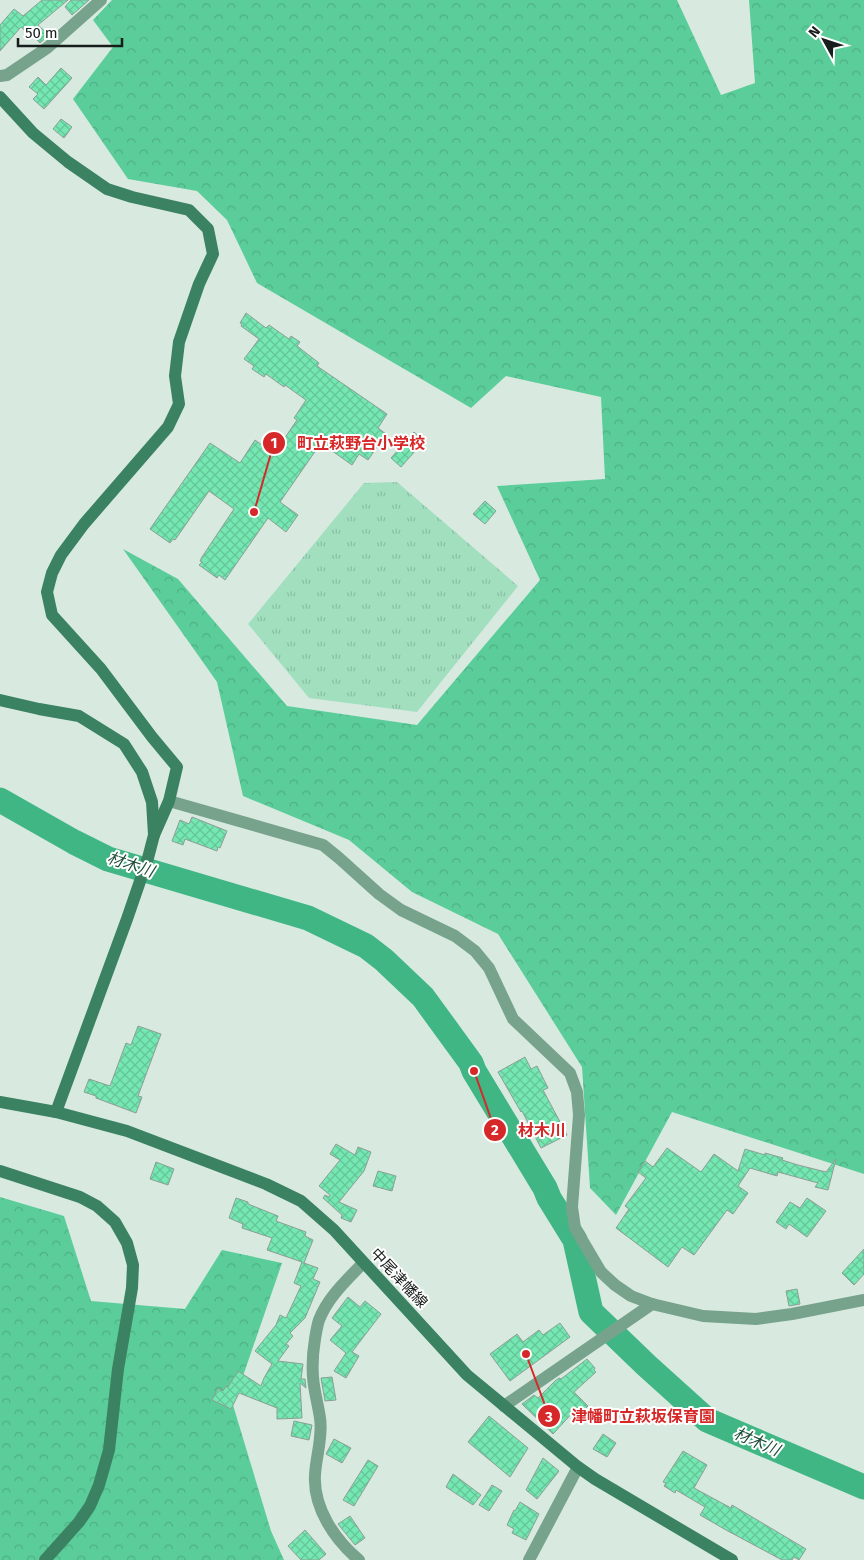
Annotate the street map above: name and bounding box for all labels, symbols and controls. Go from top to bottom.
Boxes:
scale bar [18,15,121,47]
north arrow [799,15,849,65]
text: N [805,23,824,41]
text: 50 m [25,24,58,42]
callout: 町立萩野台小学校 [262,428,435,459]
text: 1 [271,434,277,452]
text: 町立萩野台小学校 [297,434,425,453]
water label: 材木川 [105,848,159,882]
callout: 材木川 [483,1115,576,1146]
text: 2 [491,1121,499,1139]
text: 材木川 [518,1121,566,1140]
street label: 中尾津幡線 [367,1244,431,1312]
callout: 津幡町立萩坂保育園 [536,1401,725,1432]
text: 津幡町立萩坂保育園 [571,1407,715,1426]
text: 3 [544,1408,553,1426]
water label: 材木川 [731,1423,784,1460]

